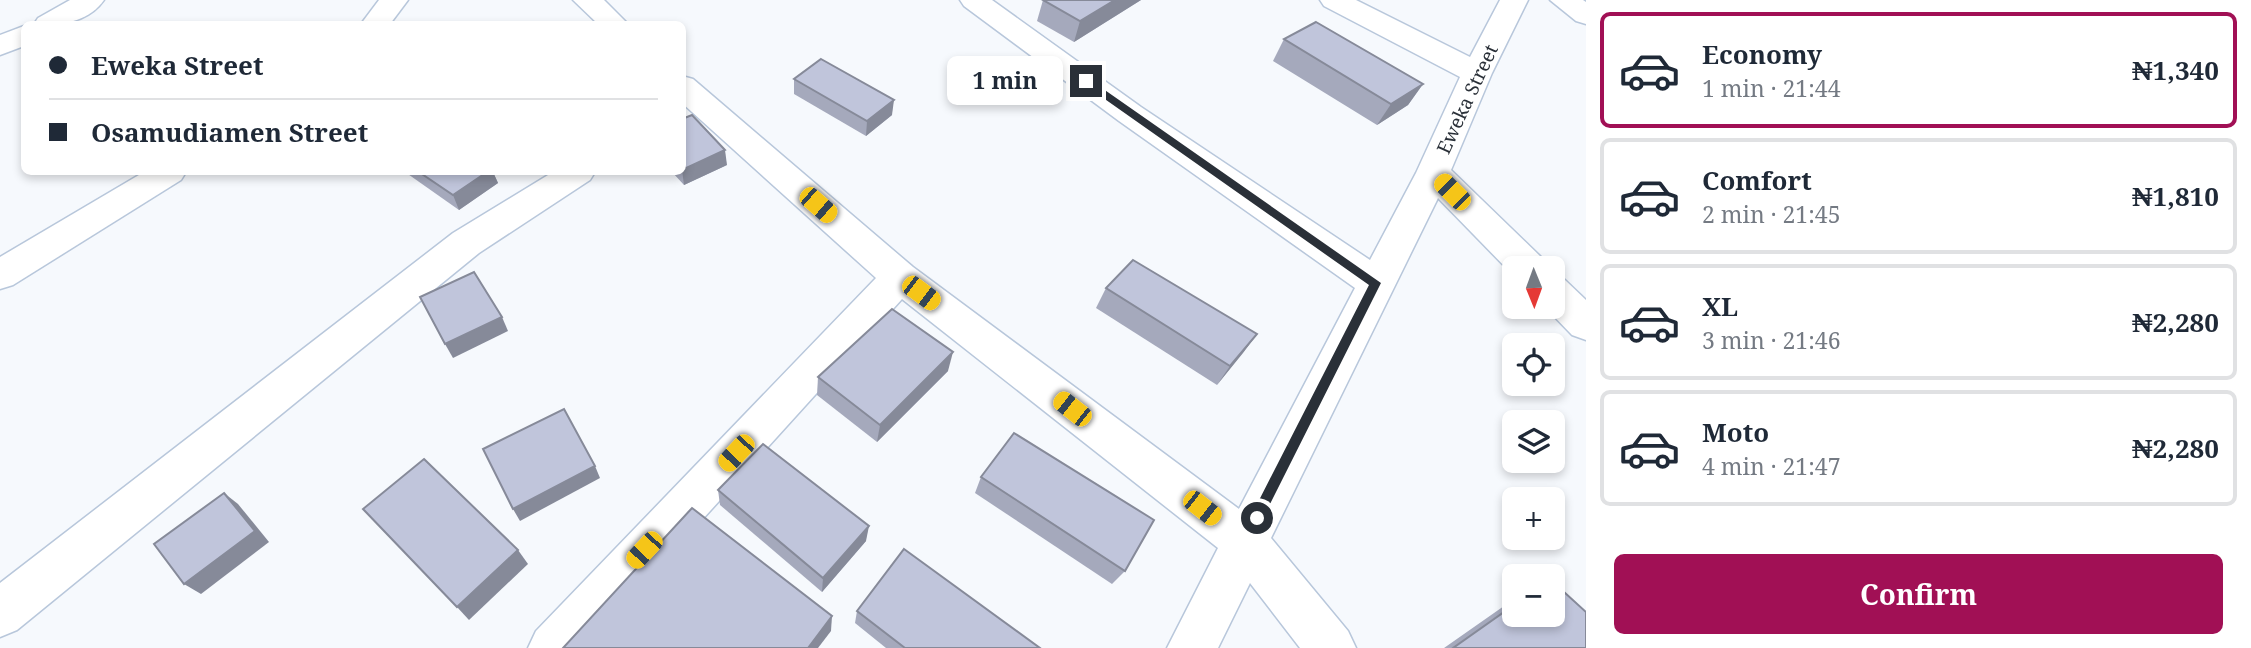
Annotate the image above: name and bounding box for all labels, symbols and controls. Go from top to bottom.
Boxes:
text: Economy [1702,36,1822,72]
icon: car [1618,39,1681,102]
street label: Eweka Street [1430,40,1504,158]
text: Eweka Street [91,47,263,83]
text: ₦1,340 [2132,52,2219,88]
callout: 1 min [946,56,1062,106]
text: 1 min [972,64,1038,96]
route end [1070,65,1102,97]
text: 1 min · 21:44 [1702,72,1840,104]
text: Osamudiamen Street [91,114,368,150]
text: Comfort [1702,162,1812,198]
icon: car [1618,165,1681,228]
car [1430,170,1475,214]
text: ₦1,810 [2132,178,2219,214]
car [796,183,841,227]
text: 2 min · 21:45 [1702,198,1840,230]
north arrow [1502,256,1564,318]
map controls [1502,256,1565,627]
car [898,272,945,314]
text: XL [1702,288,1738,324]
icon: car [1618,291,1681,354]
text: ₦2,280 [2132,304,2219,340]
text: 3 min · 21:46 [1702,324,1840,356]
button: locate [1502,333,1565,396]
car [1049,388,1096,430]
button: layers [1502,410,1565,473]
text: Moto [1702,414,1769,450]
icon: car [1618,417,1681,480]
car [714,430,759,476]
text: ₦2,280 [2132,430,2219,466]
text: 4 min · 21:47 [1702,450,1840,482]
car [1179,487,1226,529]
button: + [1502,487,1565,550]
route start [1241,502,1273,534]
car [622,527,667,573]
button: Confirm [1614,554,2223,634]
button: − [1502,564,1565,627]

